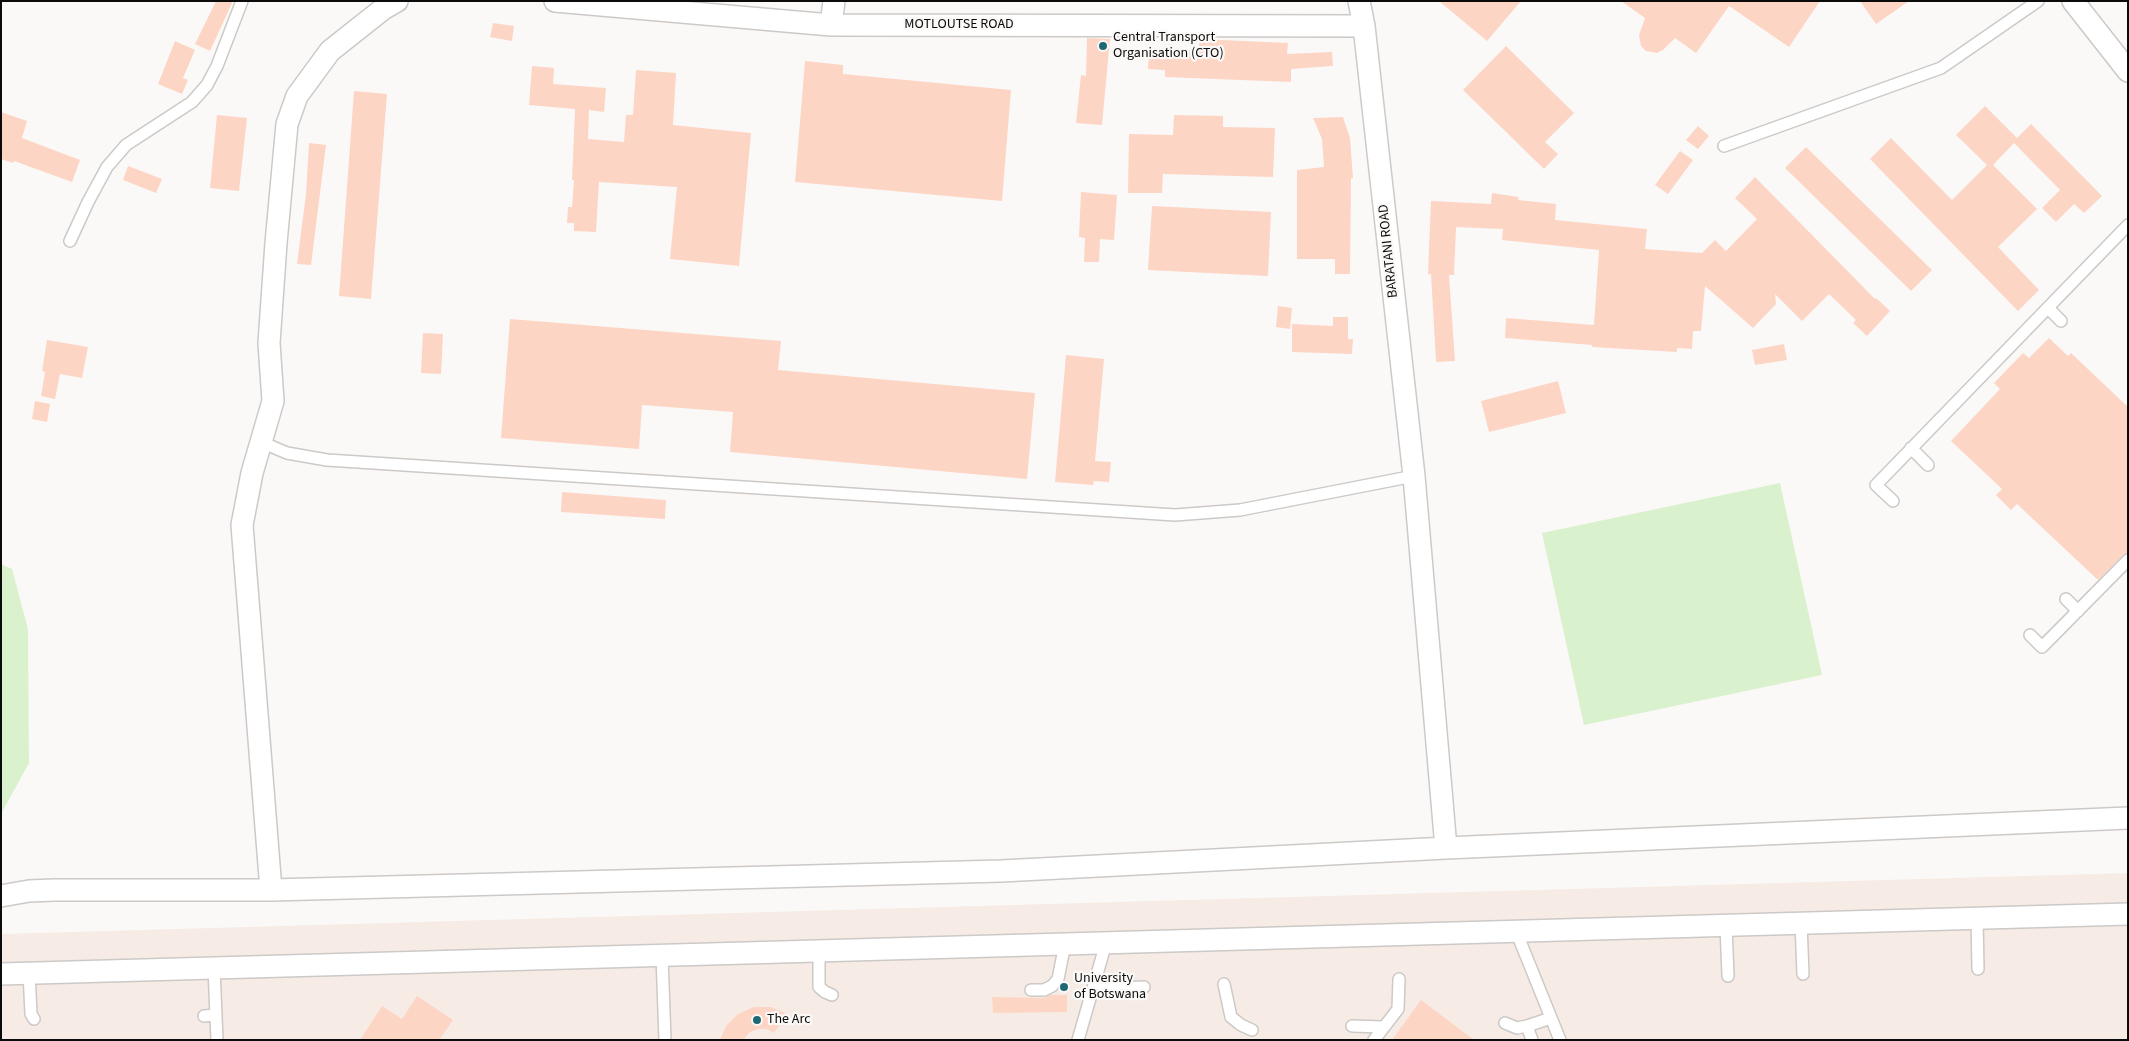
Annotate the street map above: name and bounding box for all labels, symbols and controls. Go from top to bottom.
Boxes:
street label: MOTLOUTSE ROAD [904,17,1014,33]
place label: Central Transport Organisation (CTO) [1113,30,1224,62]
marker: Central Transport Organisation (CTO) [1097,40,1109,52]
street label: BARATANI ROAD [1376,203,1402,299]
place label: University of Botswana [1074,971,1146,1004]
marker: University of Botswana [1058,981,1070,993]
place label: The Arc [767,1012,811,1028]
marker: The Arc [751,1014,763,1026]

